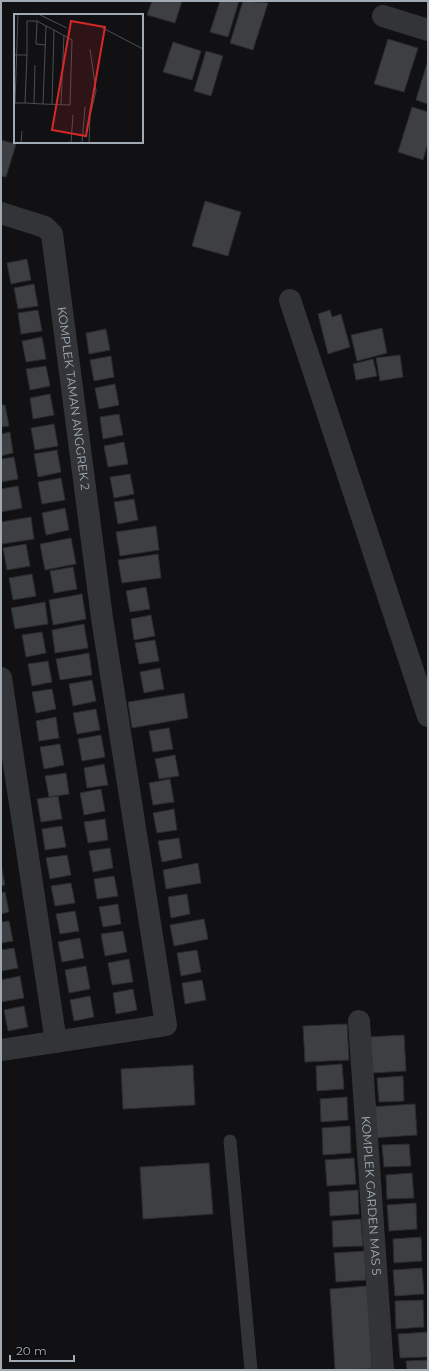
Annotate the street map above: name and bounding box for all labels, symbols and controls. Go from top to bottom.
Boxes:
inset map [14,14,143,143]
street label: KOMPLEK TAMAN ANGGREK 2 [55,306,93,491]
street label: KOMPLEK GARDEN MAS 5 [359,1115,384,1276]
scale bar [10,1337,74,1363]
text: 20 m [16,1343,47,1358]

